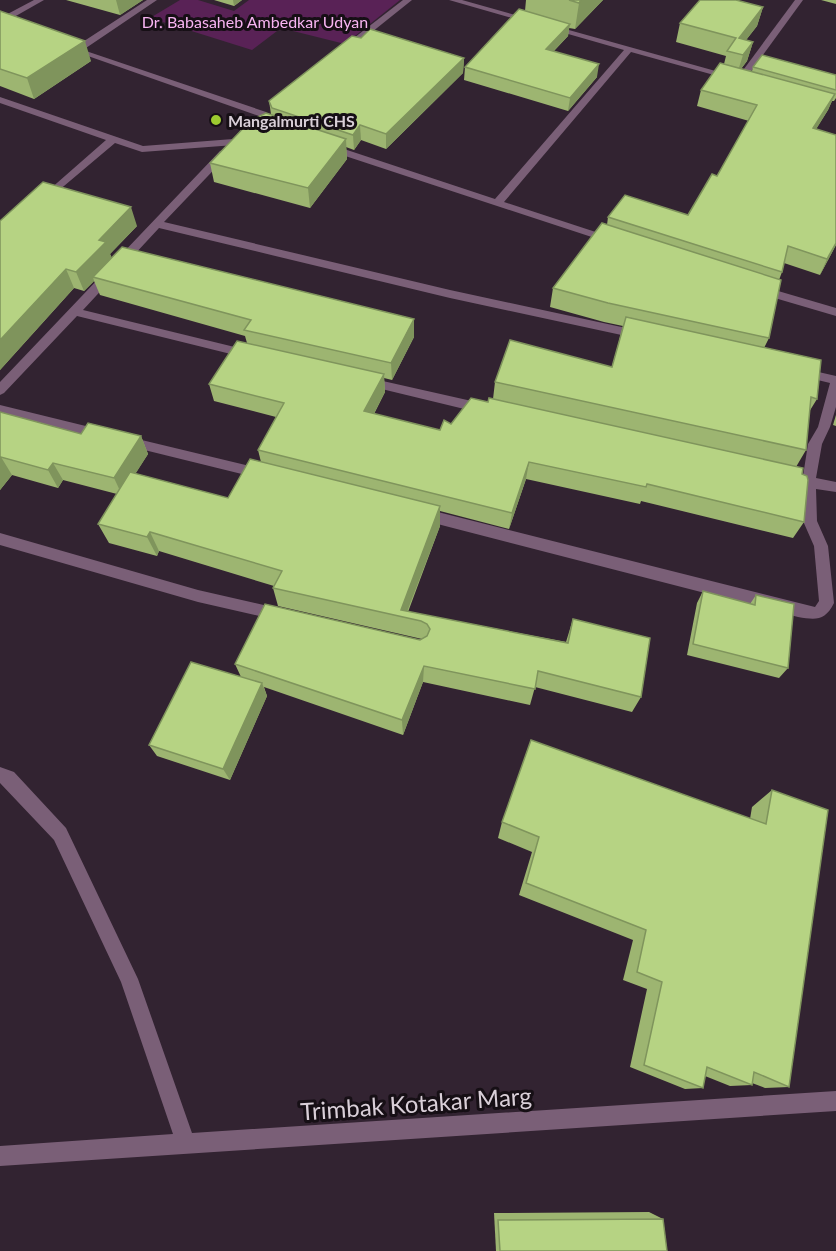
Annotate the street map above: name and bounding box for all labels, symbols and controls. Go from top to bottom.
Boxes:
park label: Dr. Babasaheb Ambedkar Udyan [142,12,368,31]
place label: Mangalmurti CHS [228,111,355,130]
marker: Mangalmurti CHS [209,113,223,127]
street label: Trimbak Kotakar Marg [299,1080,533,1126]

